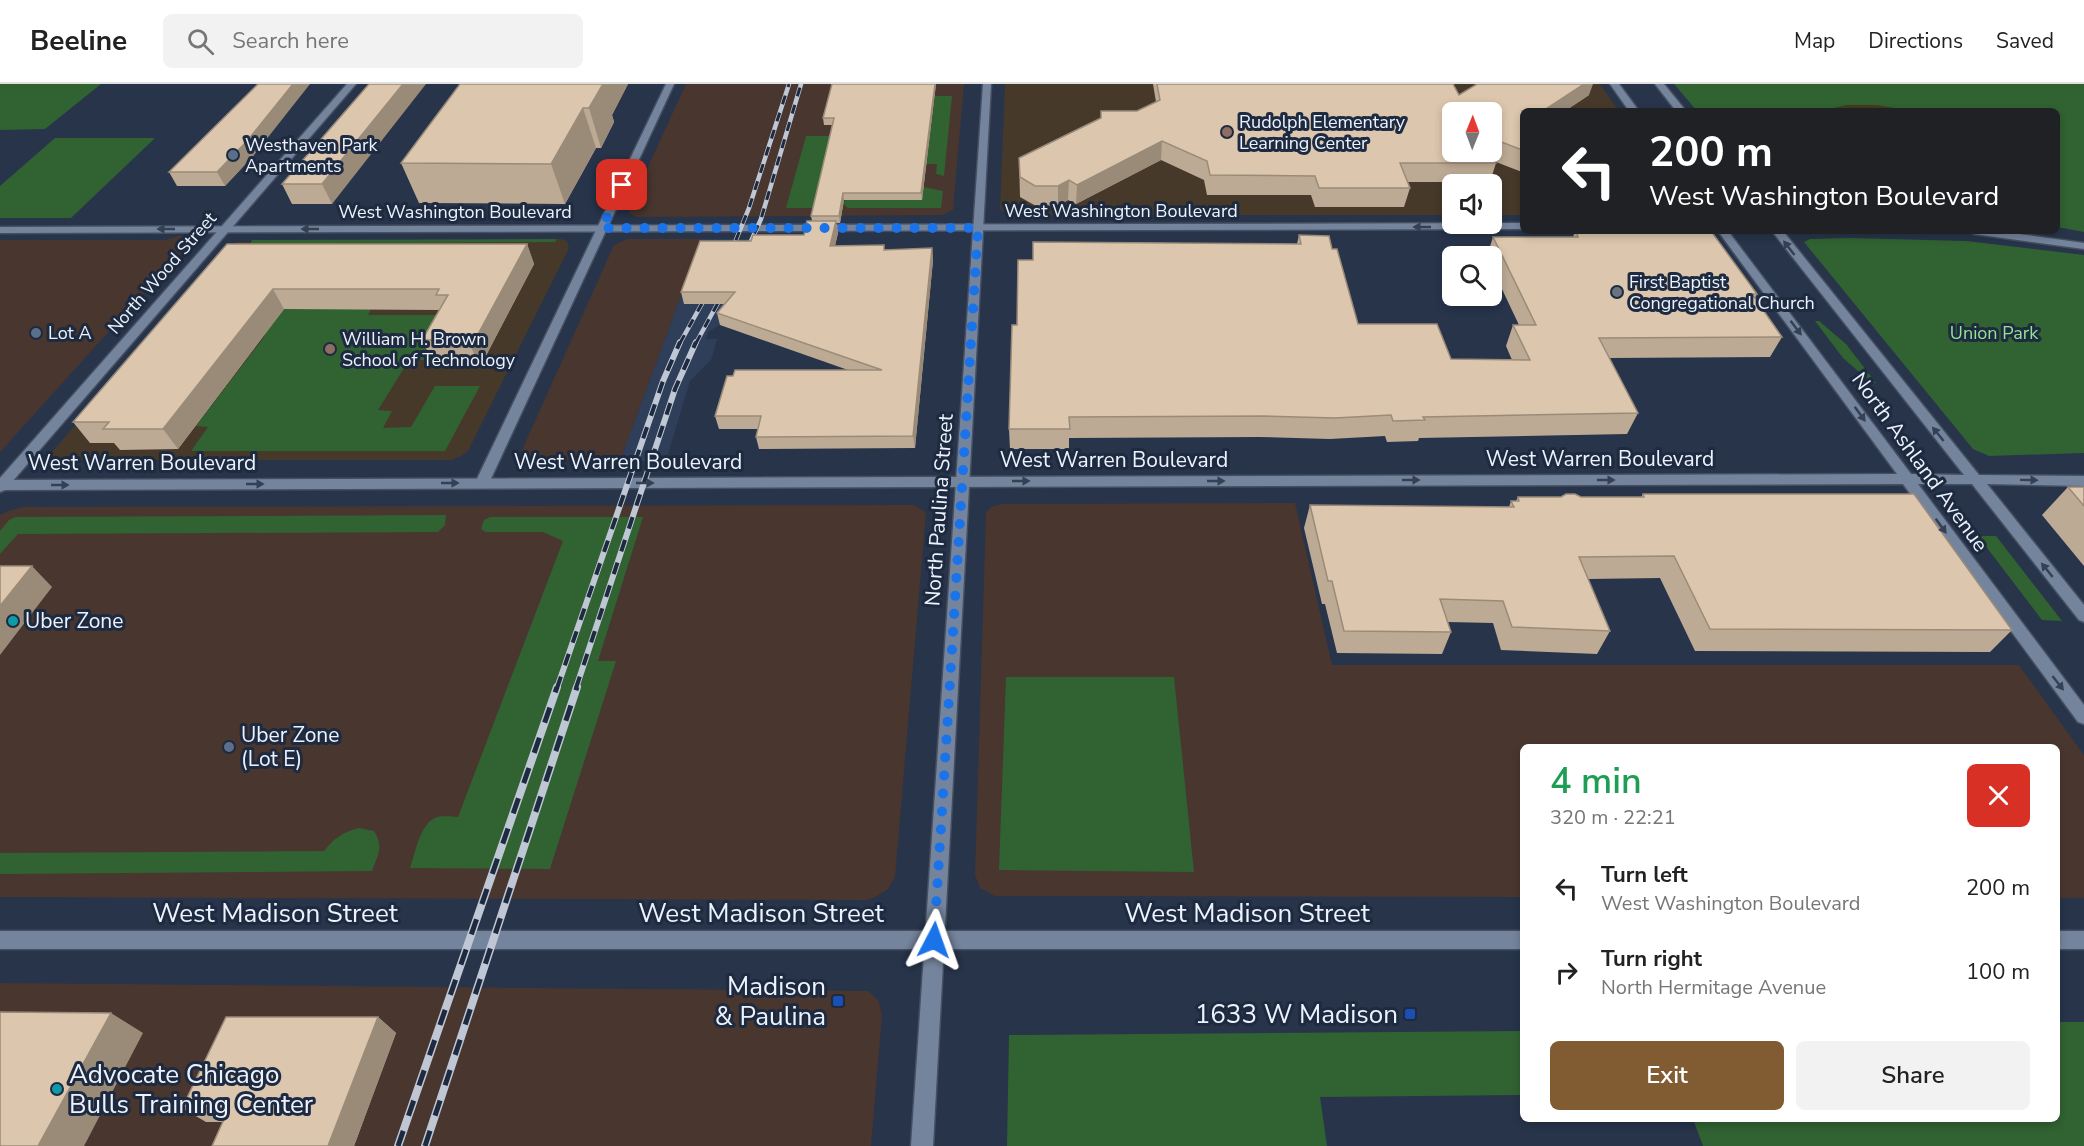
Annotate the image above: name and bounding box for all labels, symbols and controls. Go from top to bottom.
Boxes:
search box [163,14,583,68]
text: Beeline [30,22,127,60]
icon: search [184,25,217,58]
text: Search here [232,26,349,56]
text: Map [1794,27,1835,55]
text: Directions [1868,27,1963,55]
text: Saved [1996,27,2054,55]
north arrow [1442,102,1502,162]
map controls [1442,102,1502,306]
place label: Rudolph Elementary Learning Center [1239,110,1406,155]
text: 200 m [1649,124,1773,181]
marker: Rudolph Elementary Learning Center [1220,125,1234,139]
icon: left [1550,132,1628,210]
place label: Westhaven Park Apartments [245,133,378,178]
marker: Westhaven Park Apartments [226,148,240,162]
pin [596,159,647,210]
icon: arrive [605,168,638,201]
button: sound [1442,174,1502,234]
text: West Washington Boulevard [1649,178,1999,215]
street label: West Washington Boulevard [1004,199,1238,223]
street label: West Washington Boulevard [338,200,572,224]
street label: North Wood Street [102,206,222,339]
one-way arrow [1413,222,1432,232]
one-way arrow [157,224,176,234]
one-way arrow [301,224,320,234]
one-way arrow [1784,240,1796,255]
button: search [1442,246,1502,306]
place label: First Baptist Congregational Church [1629,270,1815,315]
marker: First Baptist Congregational Church [1610,285,1624,299]
place label: Lot A [48,321,92,345]
one-way arrow [1789,321,1801,336]
park label: Union Park [1950,321,2039,345]
marker: Lot A [29,326,43,340]
place label: William H. Brown School of Technology [342,327,516,372]
marker: William H. Brown School of Technology [323,342,337,356]
street label: North Ashland Avenue [1845,367,1995,557]
one-way arrow [1854,406,1866,422]
street label: North Paulina Street [918,412,960,607]
one-way arrow [1932,426,1945,442]
street label: West Warren Boulevard [1486,445,1714,473]
street label: West Warren Boulevard [1000,446,1228,474]
street label: West Warren Boulevard [514,448,742,476]
street label: West Warren Boulevard [28,449,256,477]
one-way arrow [1401,475,1420,485]
one-way arrow [1596,475,1615,485]
one-way arrow [2020,475,2039,485]
one-way arrow [1011,476,1030,486]
one-way arrow [1206,476,1225,486]
one-way arrow [441,478,460,488]
one-way arrow [636,478,655,488]
one-way arrow [246,479,265,489]
one-way arrow [51,480,70,490]
one-way arrow [1935,518,1947,534]
one-way arrow [2042,563,2054,578]
place label: Uber Zone [25,607,123,635]
marker: Uber Zone [6,614,20,628]
one-way arrow [2051,675,2064,691]
place label: Uber Zone (Lot E) [241,721,339,773]
marker: Uber Zone (Lot E) [222,740,236,754]
text: 4 min [1550,757,1642,806]
button: close [1967,764,2030,827]
text: 320 m · 22:21 [1550,804,1676,831]
text: Turn left [1601,860,1688,890]
icon: left [1550,872,1583,905]
text: 200 m [1966,873,2030,903]
text: West Washington Boulevard [1601,890,1860,917]
street label: West Madison Street [152,896,399,931]
street label: West Madison Street [638,896,885,931]
street label: West Madison Street [1124,896,1371,931]
position arrow [902,908,966,972]
text: Turn right [1601,944,1702,974]
icon: right [1550,956,1583,989]
text: 100 m [1966,957,2030,987]
place label: Madison & Paulina [715,969,826,1034]
text: North Hermitage Avenue [1601,974,1826,1001]
marker: Madison & Paulina [831,994,845,1008]
place label: 1633 W Madison [1195,997,1398,1032]
marker: 1633 W Madison [1403,1007,1417,1021]
button: Exit [1550,1041,1784,1110]
button: Share [1796,1041,2030,1110]
place label: Advocate Chicago Bulls Training Center [69,1057,314,1122]
marker: Advocate Chicago Bulls Training Center [50,1082,64,1096]

